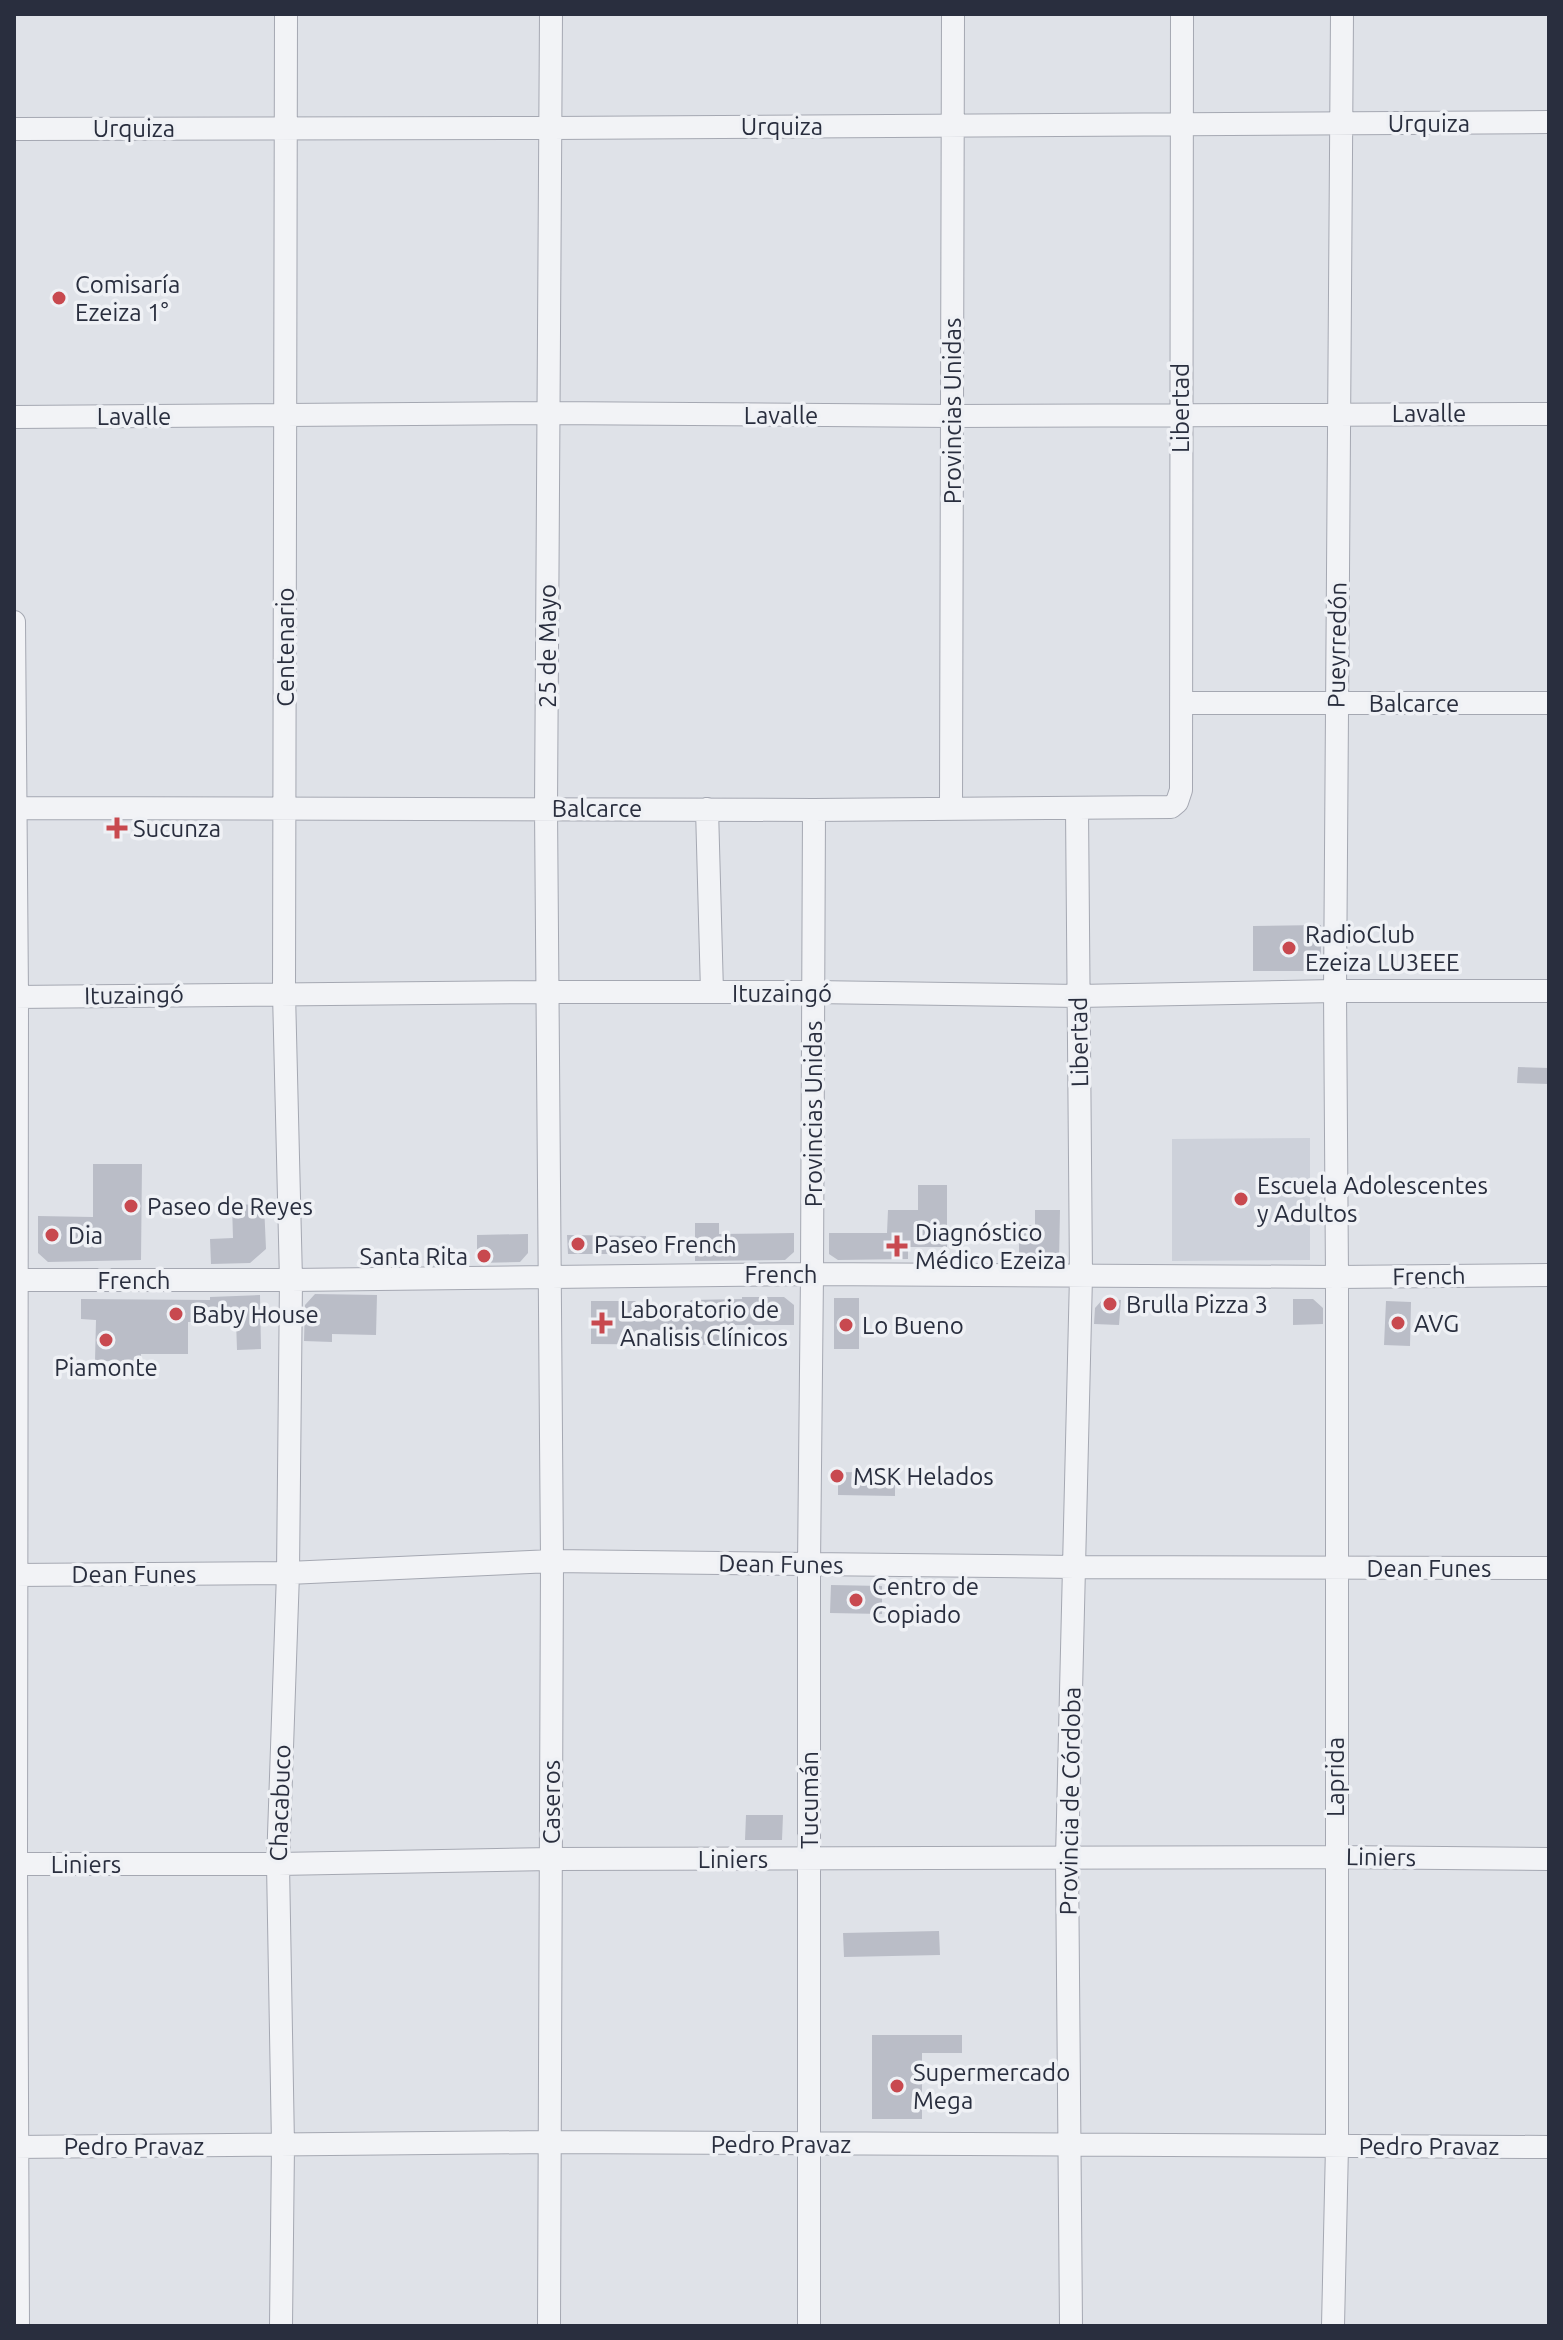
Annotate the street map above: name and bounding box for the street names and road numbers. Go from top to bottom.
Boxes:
street label: Urquiza [1388,110,1470,137]
street label: Urquiza [741,113,823,140]
street label: Urquiza [93,115,175,142]
street label: Provincias Unidas [939,318,966,504]
street label: Libertad [1167,363,1194,453]
street label: Lavalle [1392,400,1466,427]
street label: Lavalle [744,402,818,429]
street label: Lavalle [97,403,171,430]
street label: Pueyrredón [1322,582,1352,708]
street label: 25 de Mayo [534,584,561,708]
street label: Centenario [272,587,299,707]
street label: Balcarce [1369,690,1459,717]
street label: Balcarce [552,795,642,822]
street label: Ituzaingó [732,980,832,1007]
street label: Ituzaingó [84,981,184,1009]
street label: Libertad [1065,997,1093,1087]
street label: Provincias Unidas [800,1021,827,1207]
street label: French [744,1261,818,1288]
street label: French [1392,1262,1466,1290]
street label: French [97,1267,171,1294]
street label: Dean Funes [718,1549,844,1579]
street label: Dean Funes [1366,1555,1492,1582]
street label: Dean Funes [71,1561,197,1588]
street label: Provincia de Córdoba [1055,1687,1085,1915]
street label: Laprida [1322,1737,1349,1817]
street label: Chacabuco [264,1744,296,1862]
street label: Tucumán [796,1751,823,1849]
street label: Caseros [538,1760,565,1844]
street label: Liniers [1346,1843,1416,1871]
street label: Liniers [698,1846,768,1873]
street label: Liniers [51,1851,121,1878]
street label: Pedro Pravaz [711,2131,851,2158]
street label: Pedro Pravaz [64,2133,204,2160]
street label: Pedro Pravaz [1359,2133,1499,2160]

